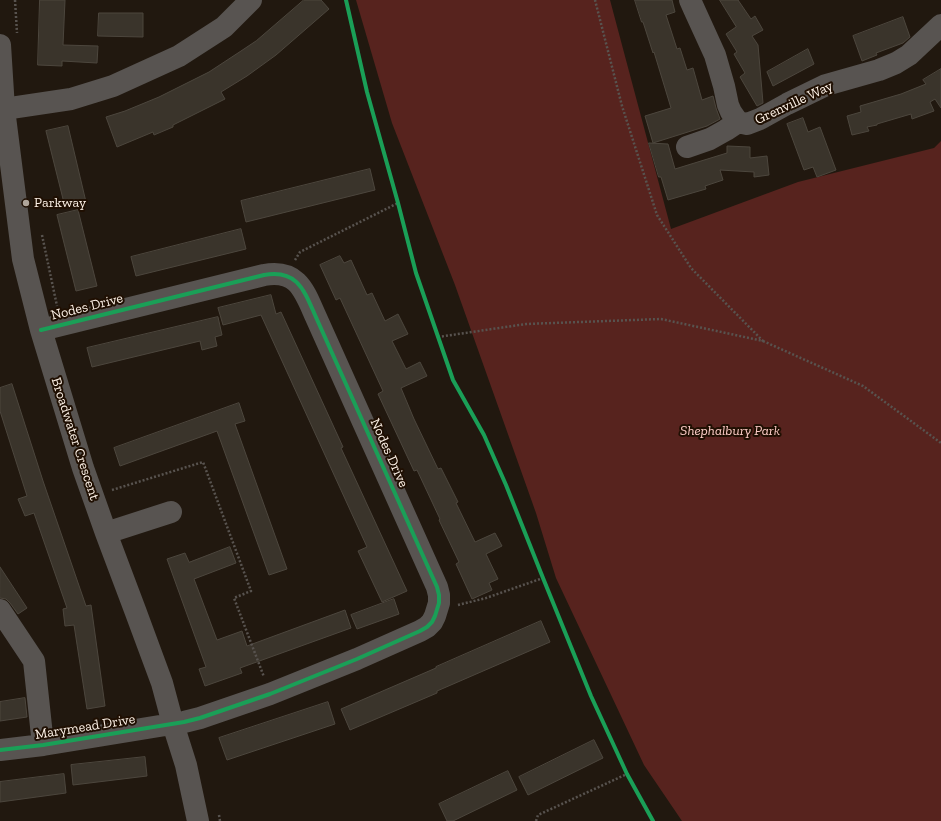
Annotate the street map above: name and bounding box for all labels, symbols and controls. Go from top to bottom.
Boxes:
street label: Grenville Way [752,78,836,128]
place label: Parkway [34,195,86,211]
marker: Parkway [21,198,31,208]
street label: Nodes Drive [49,290,125,324]
street label: Broadwater Crescent [47,376,103,502]
street label: Nodes Drive [366,416,412,490]
park label: Shephalbury Park [680,423,780,439]
street label: Marymead Drive [34,711,136,743]

